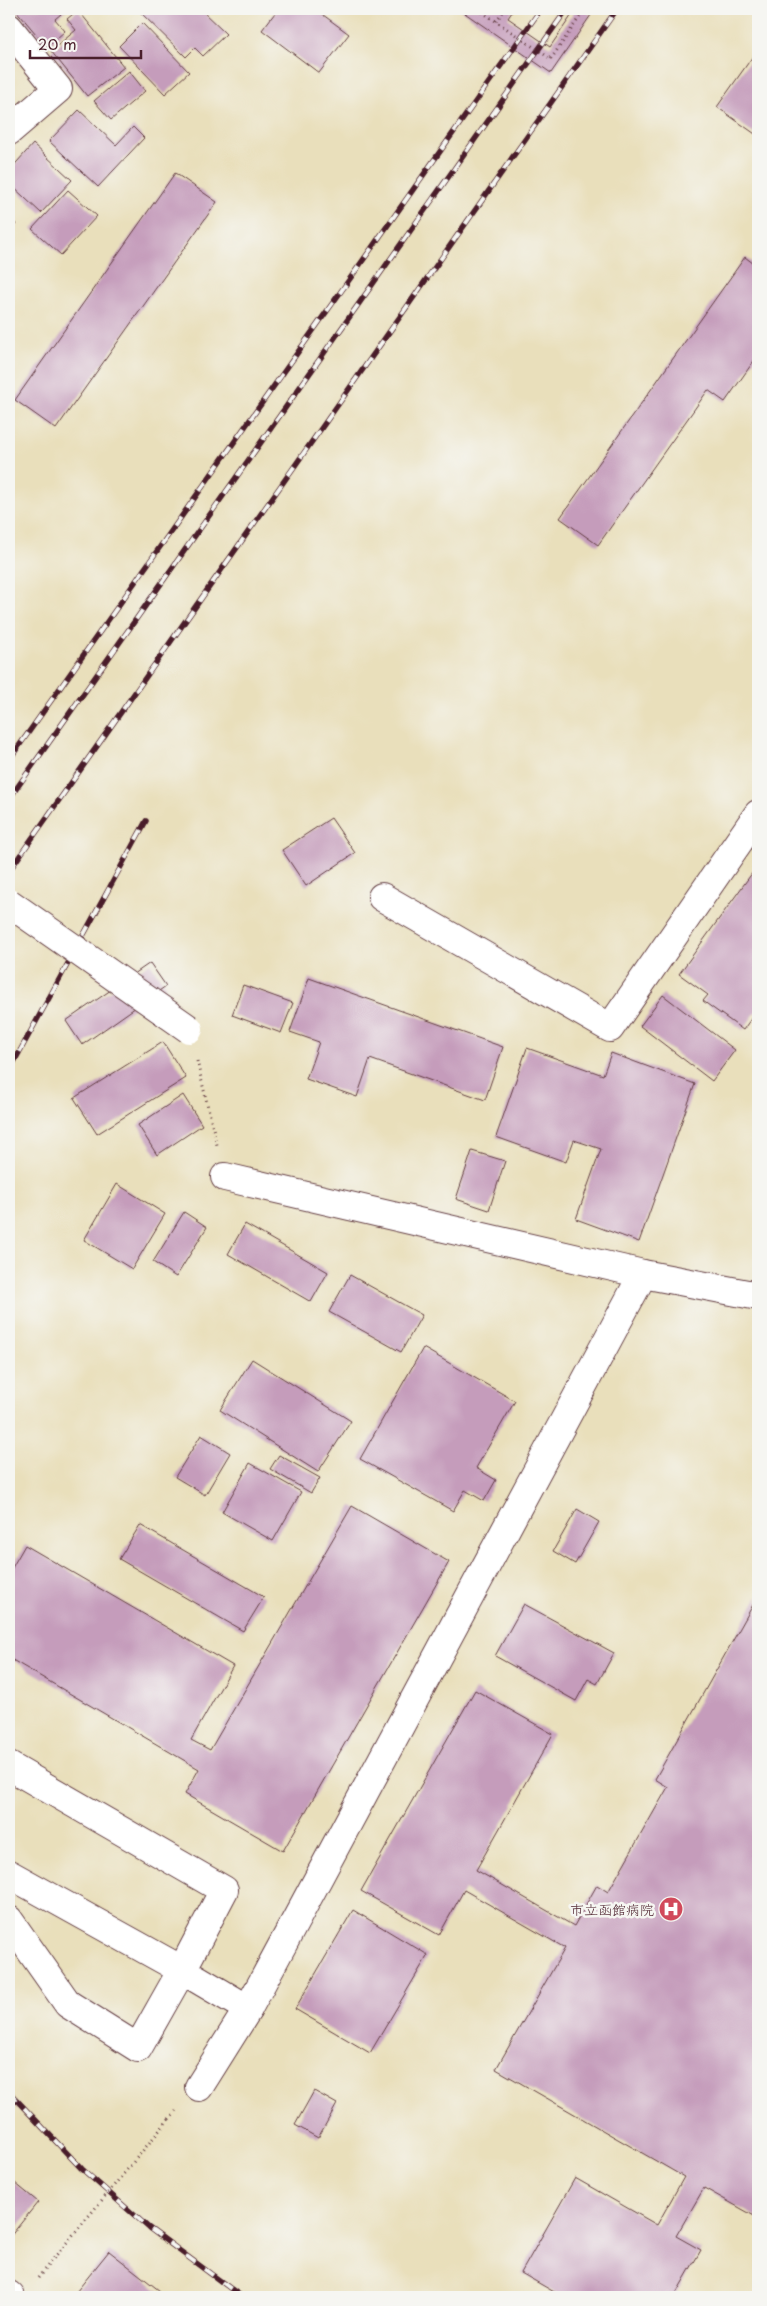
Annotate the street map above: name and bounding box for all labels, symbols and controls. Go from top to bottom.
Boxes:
scale bar [30,28,141,60]
text: 20 m [38,32,77,55]
hospital icon: 市立函館病院 [658,1896,684,1922]
place label: 市立函館病院 [570,1899,654,1920]

